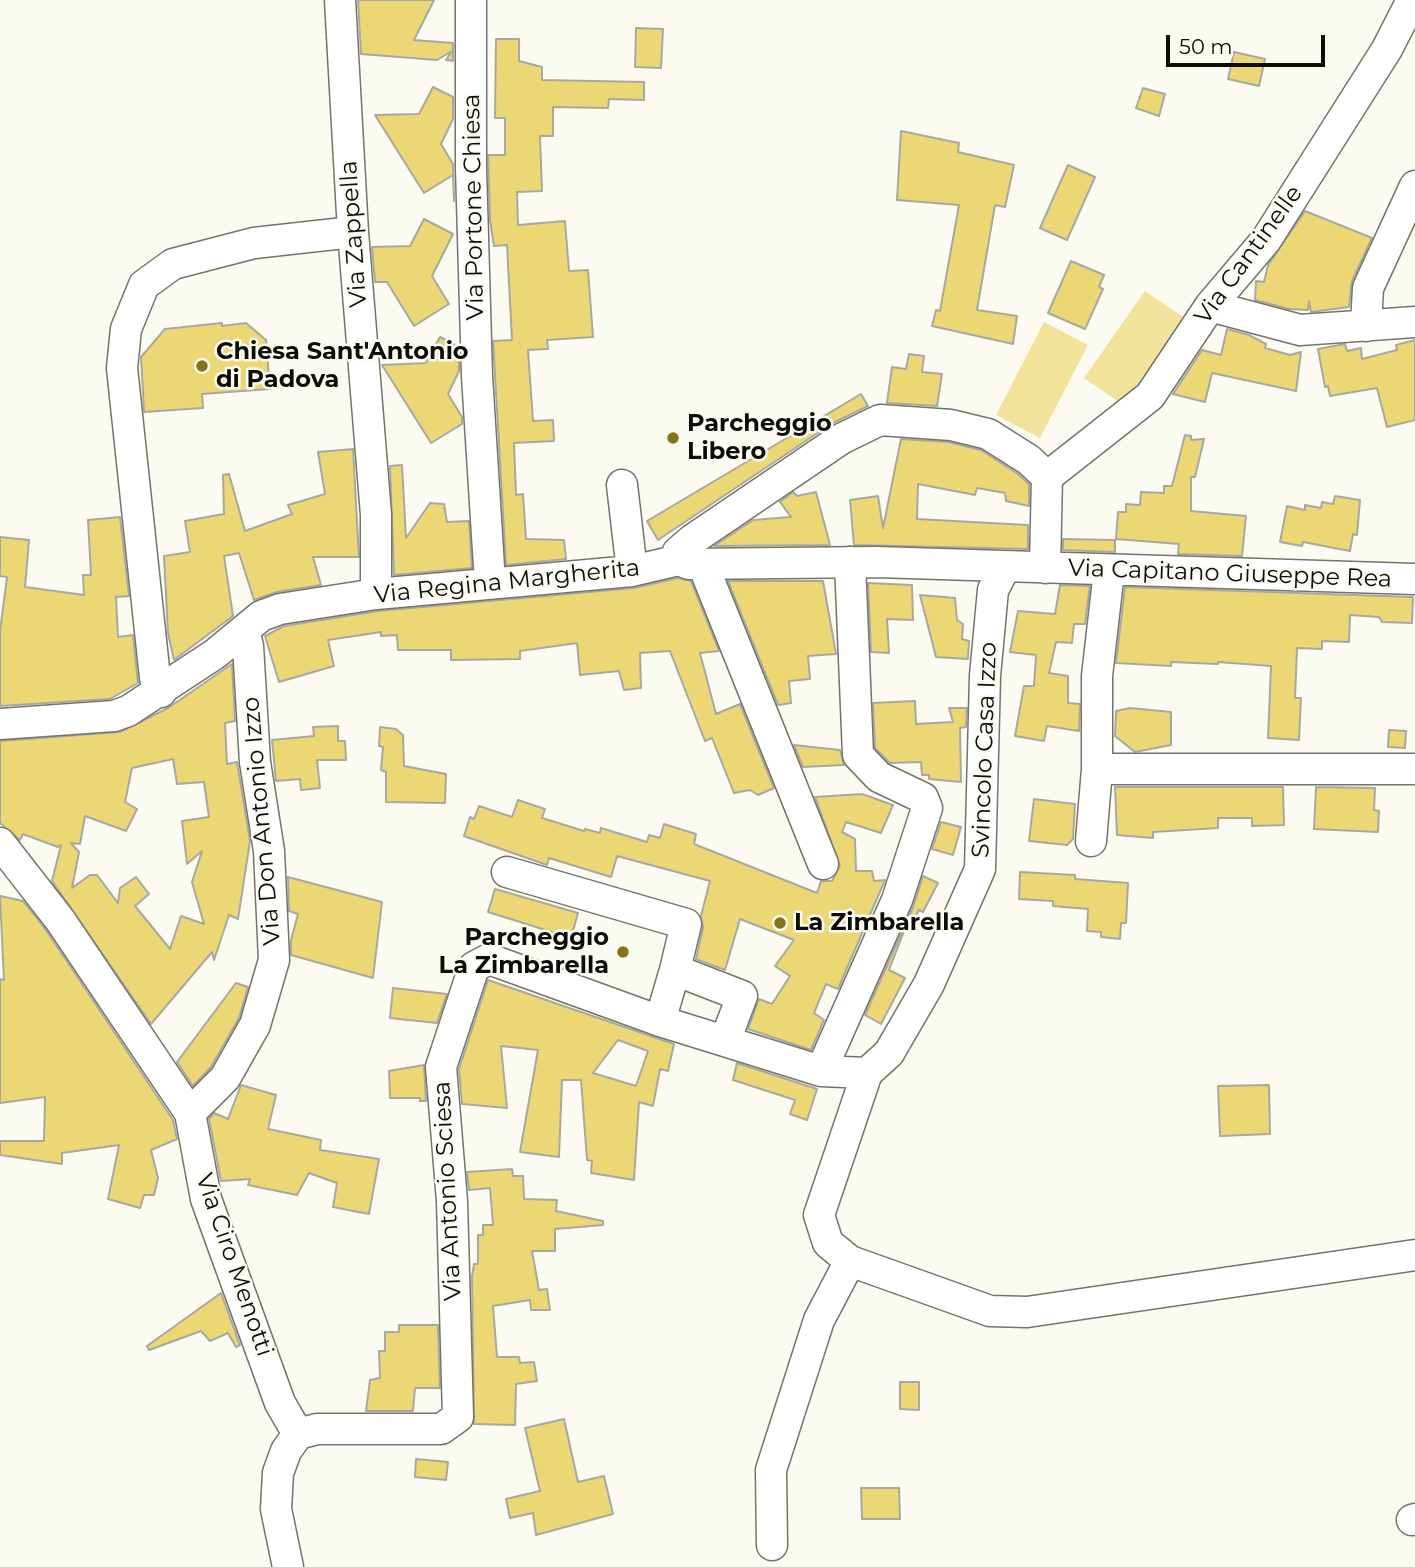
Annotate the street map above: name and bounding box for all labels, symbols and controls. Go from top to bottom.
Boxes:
scale bar [1170,21,1329,65]
text: 50 m [1179,34,1233,59]
street label: Via Portone Chiesa [458,93,490,321]
street label: Via Zappella [335,160,373,308]
street label: Via Cantinelle [1189,180,1309,330]
place label: Chiesa Sant'Antonio di Padova [216,338,469,394]
marker: Chiesa Sant'Antonio di Padova [194,358,210,374]
place label: Parcheggio Libero [687,410,832,466]
marker: Parcheggio Libero [665,430,681,446]
street label: Via Regina Margherita [373,554,641,610]
street label: Via Capitano Giuseppe Rea [1068,554,1392,594]
street label: Svincolo Casa Izzo [967,642,1003,858]
street label: Via Don Antonio Izzo [237,696,287,946]
place label: La Zimbarella [794,909,964,937]
marker: La Zimbarella [772,915,788,931]
place label: Parcheggio La Zimbarella [439,924,609,980]
marker: Parcheggio La Zimbarella [615,944,631,960]
street label: Via Antonio Sciesa [428,1080,468,1302]
street label: Via Ciro Menotti [189,1170,279,1360]

